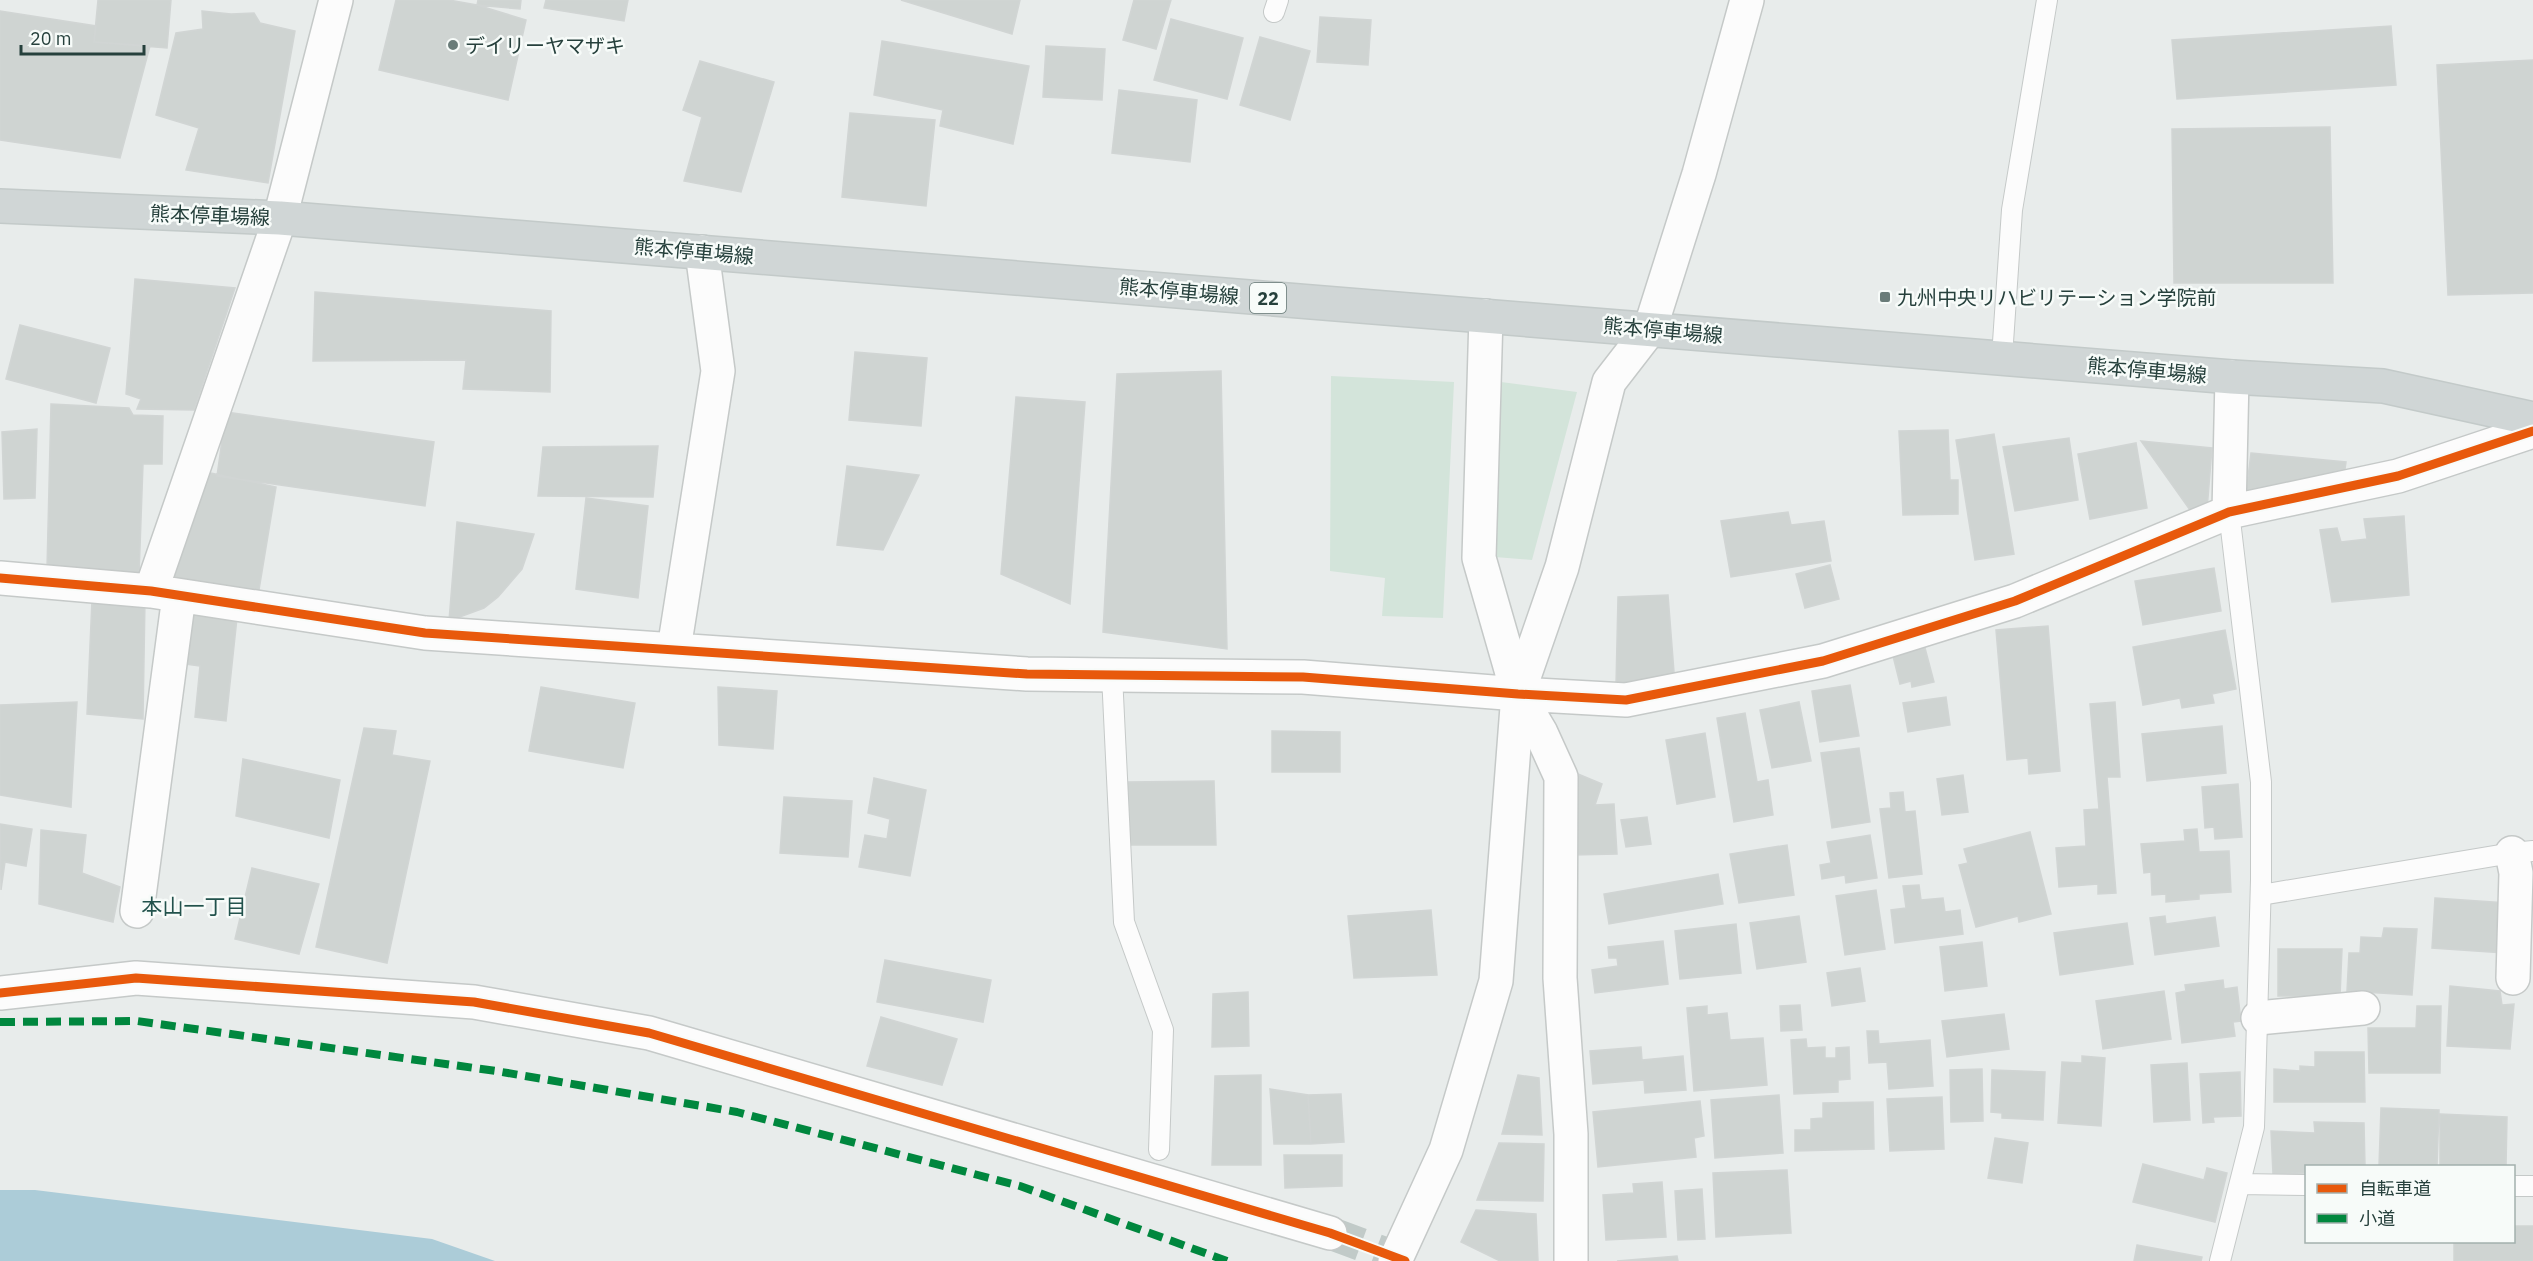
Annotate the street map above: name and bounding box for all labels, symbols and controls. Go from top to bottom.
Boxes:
scale bar [21,18,144,56]
text: 20 m [30,27,72,50]
place label: デイリーヤマザキ [465,32,625,59]
marker: デイリーヤマザキ [446,38,460,52]
street label: 熊本停車場線 [150,199,270,231]
street label: 熊本停車場線 [633,232,755,270]
street label: 熊本停車場線 [1118,272,1240,310]
road number: 22 [1250,283,1286,313]
place label: 九州中央リハビリテーション学院前 [1897,284,2217,311]
marker: 九州中央リハビリテーション学院前 [1878,290,1892,304]
street label: 熊本停車場線 [1602,311,1724,349]
street label: 熊本停車場線 [2086,351,2208,389]
district label: 本山一丁目 [142,892,247,920]
legend [2305,1165,2515,1243]
text: 自転車道 [2359,1177,2431,1200]
text: 小道 [2359,1207,2395,1230]

